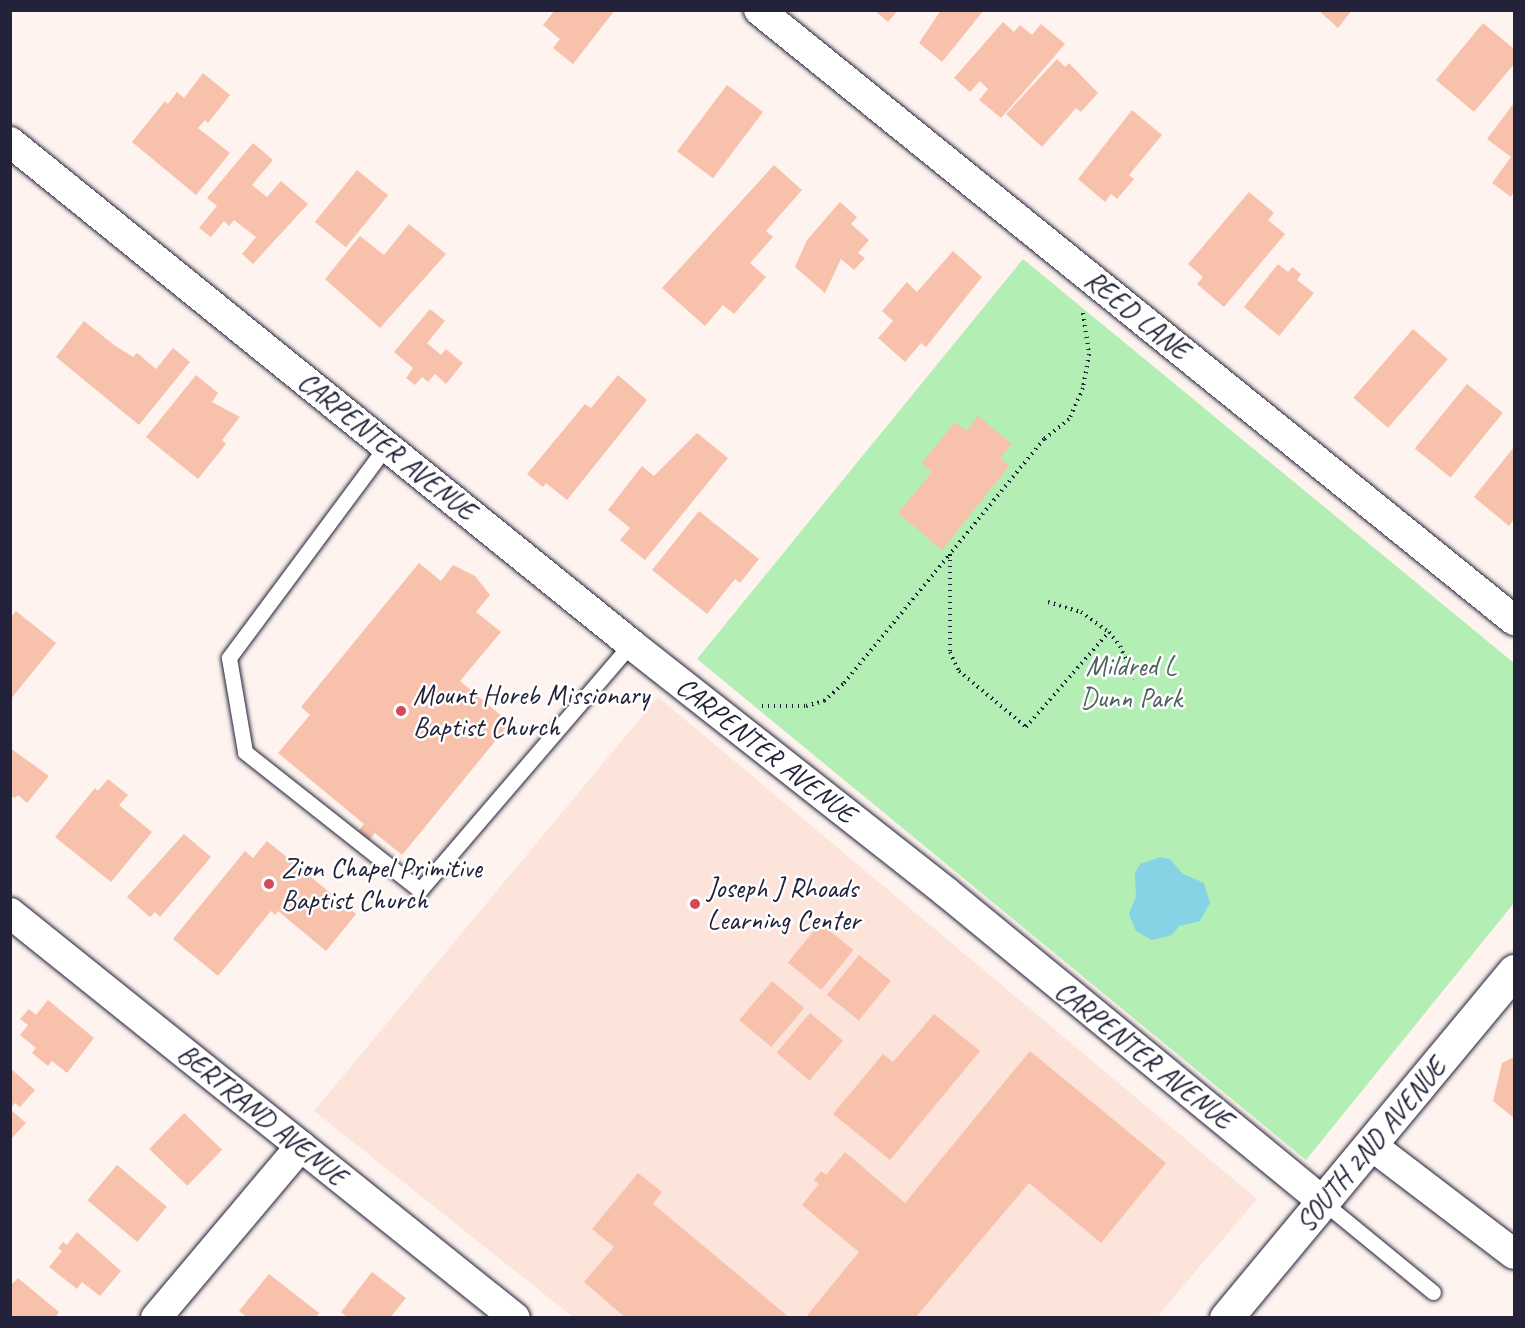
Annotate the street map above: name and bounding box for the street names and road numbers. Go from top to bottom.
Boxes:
street label: REED LANE [1078,263,1196,367]
street label: CARPENTER AVENUE [292,364,482,528]
street label: CARPENTER AVENUE [670,670,862,830]
street label: CARPENTER AVENUE [1049,973,1239,1137]
street label: BERTRAND AVENUE [170,1036,354,1194]
street label: SOUTH 2ND AVENUE [1289,1052,1453,1238]

